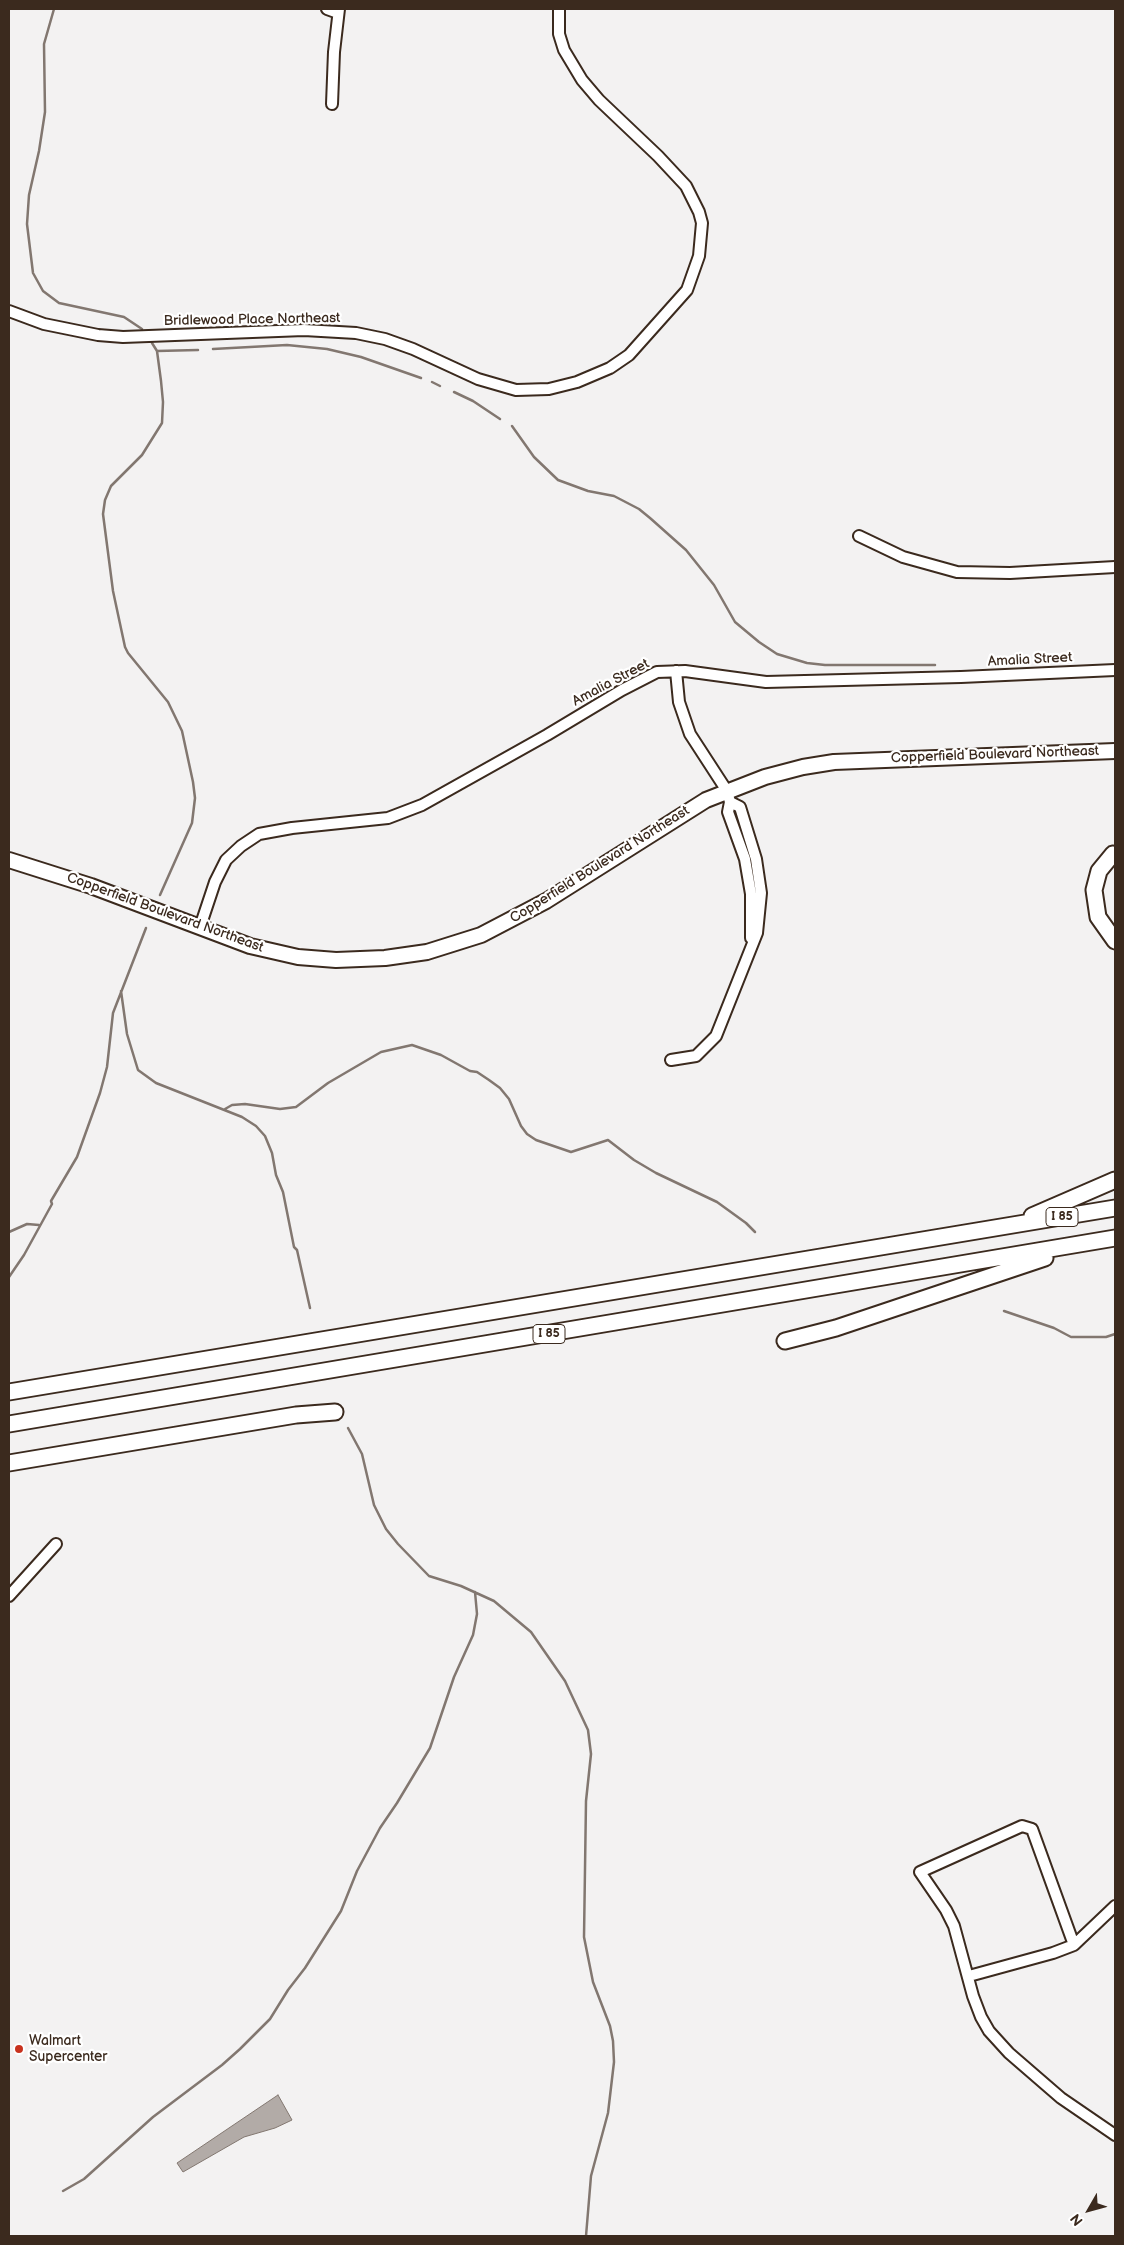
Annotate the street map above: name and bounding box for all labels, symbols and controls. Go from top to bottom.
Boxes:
street label: Bridlewood Place Northeast [163,310,341,330]
street label: Amalia Street [987,649,1073,671]
street label: Amalia Street [570,656,652,710]
street label: Copperfield Boulevard Northeast [891,743,1099,767]
street label: Copperfield Boulevard Northeast [507,803,693,927]
street label: Copperfield Boulevard Northeast [64,870,266,956]
road number: I 85 [1046,1208,1078,1226]
road number: I 85 [533,1325,565,1344]
place label: Walmart Supercenter [29,2033,107,2066]
marker: Walmart Supercenter [13,2043,25,2055]
north arrow [1064,2185,1114,2235]
text: N [1067,2210,1087,2229]

